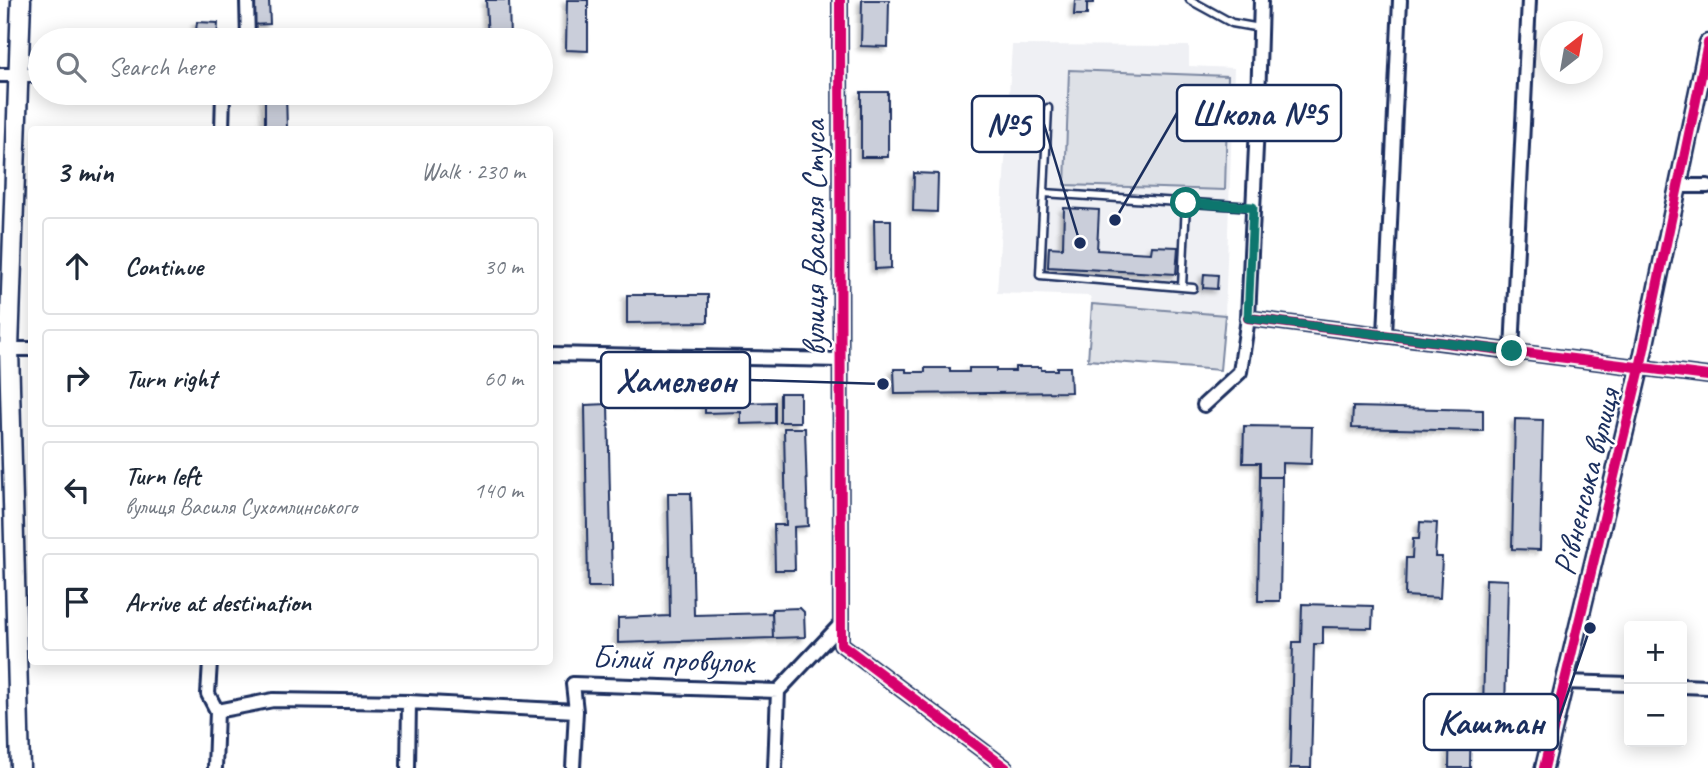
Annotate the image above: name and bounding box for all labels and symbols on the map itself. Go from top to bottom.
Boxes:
north arrow [1540,21,1603,84]
callout: Школа №5 [1177,85,1341,141]
text: Школа №5 [1191,91,1330,136]
callout: №5 [972,96,1044,152]
text: №5 [986,102,1033,147]
street label: вулиця Василя Стуса [793,118,835,356]
route start [1170,187,1201,218]
route end [1496,335,1527,366]
callout: Хамелеон [601,352,750,408]
text: Хамелеон [616,358,738,403]
street label: Рівненська вулиця [1543,382,1630,579]
street label: Білий провулок [591,635,758,683]
callout: Каштан [1424,694,1558,750]
text: Каштан [1438,700,1546,745]

